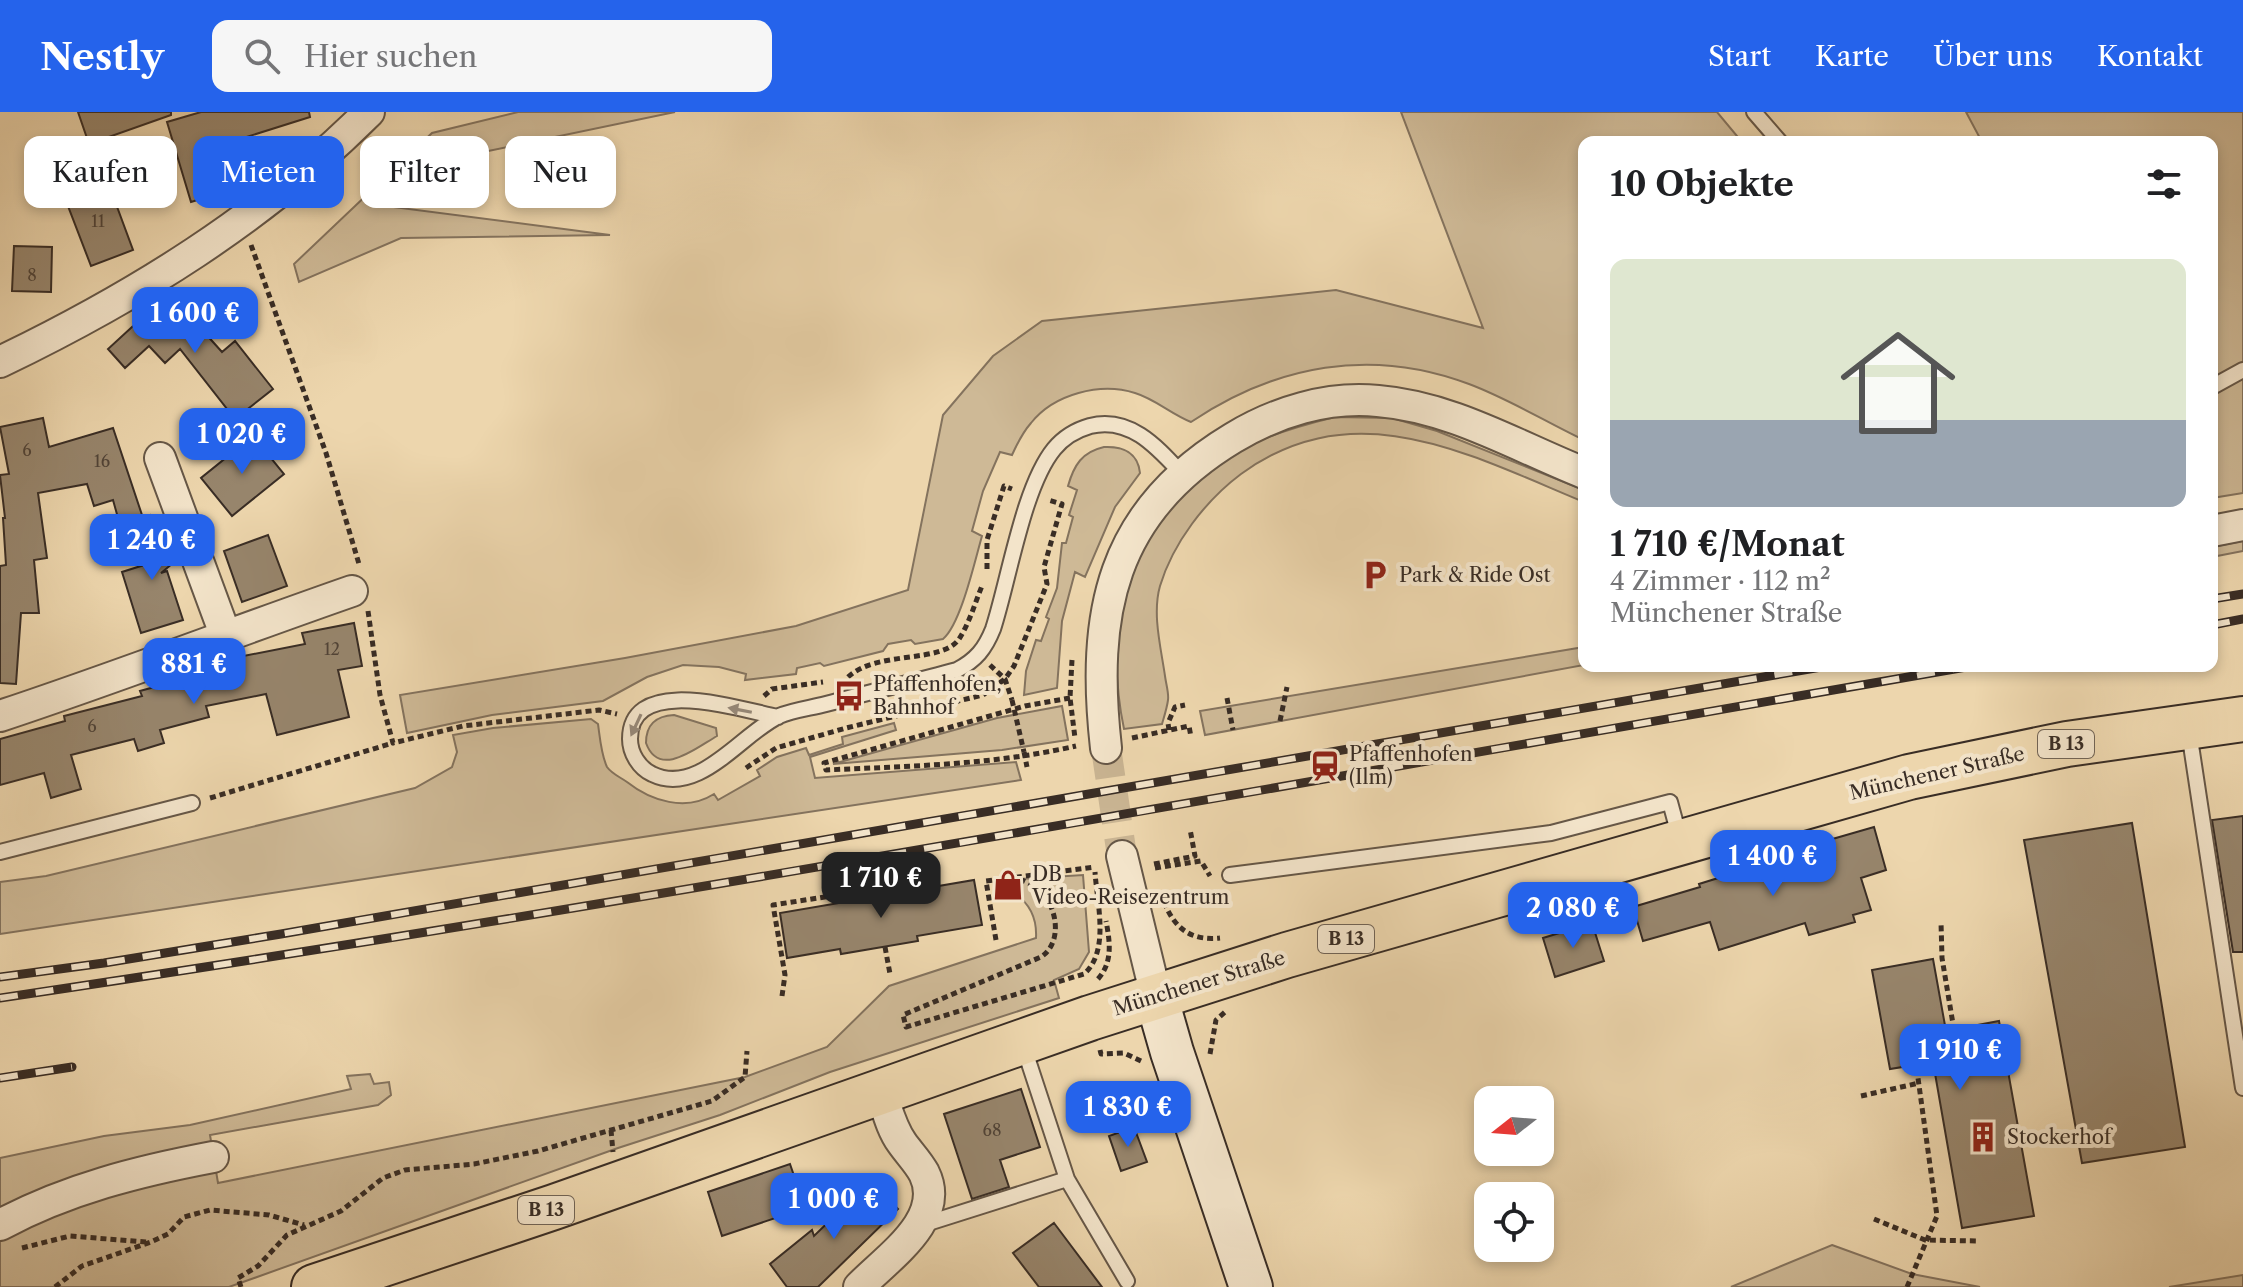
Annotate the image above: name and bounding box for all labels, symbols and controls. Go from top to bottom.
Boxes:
search box [212,20,772,92]
text: Nestly [40,33,164,80]
icon: search [240,34,284,78]
text: Hier suchen [304,38,477,75]
text: Start [1708,39,1771,73]
text: Karte [1815,39,1889,73]
text: Über uns [1933,39,2053,73]
text: Kontakt [2097,39,2203,73]
chip: Kaufen [24,136,177,208]
chip: Mieten [193,136,344,208]
chip: Filter [360,136,489,208]
chip: Neu [505,136,616,208]
icon: filters [2142,162,2186,206]
text: 10 Objekte [1610,163,1794,205]
house number: 11 [91,211,105,231]
house number: 8 [27,265,37,285]
pin: 1 600 € [121,287,269,355]
text: 1 600 € [150,297,240,329]
icon: home [1826,311,1970,455]
pin: 1 020 € [168,408,316,476]
text: 1 020 € [197,418,287,450]
house number: 6 [22,440,32,460]
house number: 16 [94,451,110,471]
pin: 1 240 € [78,514,226,582]
text: 1 710 €/Monat [1610,523,1845,565]
text: 1 240 € [108,524,196,556]
parking icon: Park & Ride Ost [1358,558,1392,592]
place label: Park & Ride Ost [1399,563,1551,587]
text: 4 Zimmer · 112 m² [1610,565,1831,597]
text: Münchener Straße [1610,597,1842,629]
pin: 881 € [138,638,250,706]
house number: 12 [324,639,340,659]
text: 881 € [161,648,227,680]
place label: Pfaffenhofen, Bahnhof [873,672,1002,719]
bus stop icon: Pfaffenhofen, Bahnhof [832,679,866,713]
one-way arrow [727,703,752,715]
one-way arrow [629,714,643,737]
house number: 6 [87,716,97,736]
road number: B 13 [2038,730,2094,758]
street label: Münchener Straße [1847,741,2027,805]
place label: Pfaffenhofen (Ilm) [1349,742,1473,789]
station icon: Pfaffenhofen (Ilm) [1308,749,1342,783]
pin: 1 400 € [1699,830,1847,898]
text: 1 400 € [1728,840,1818,872]
pin: 1 710 € [807,852,955,920]
text: 1 710 € [840,862,922,894]
place label: DB Video-Reisezentrum [1031,862,1230,909]
shop icon: DB Video-Reisezentrum [991,868,1025,902]
pin: 2 080 € [1499,882,1647,950]
text: 2 080 € [1526,892,1620,924]
road number: B 13 [1318,925,1374,953]
street label: Münchener Straße [1110,945,1288,1021]
pin: 1 910 € [1886,1024,2034,1092]
text: 1 910 € [1918,1034,2002,1066]
pin: 1 830 € [1054,1081,1202,1149]
north arrow [1474,1086,1554,1166]
map controls [1474,1086,1554,1262]
text: 1 830 € [1084,1091,1172,1123]
house number: 68 [983,1120,1001,1140]
building icon: Stockerhof [1966,1120,2000,1154]
place label: Stockerhof [2007,1125,2114,1149]
pin: 1 000 € [760,1173,908,1241]
button: locate [1474,1182,1554,1262]
text: 1 000 € [789,1183,879,1215]
road number: B 13 [518,1196,574,1224]

